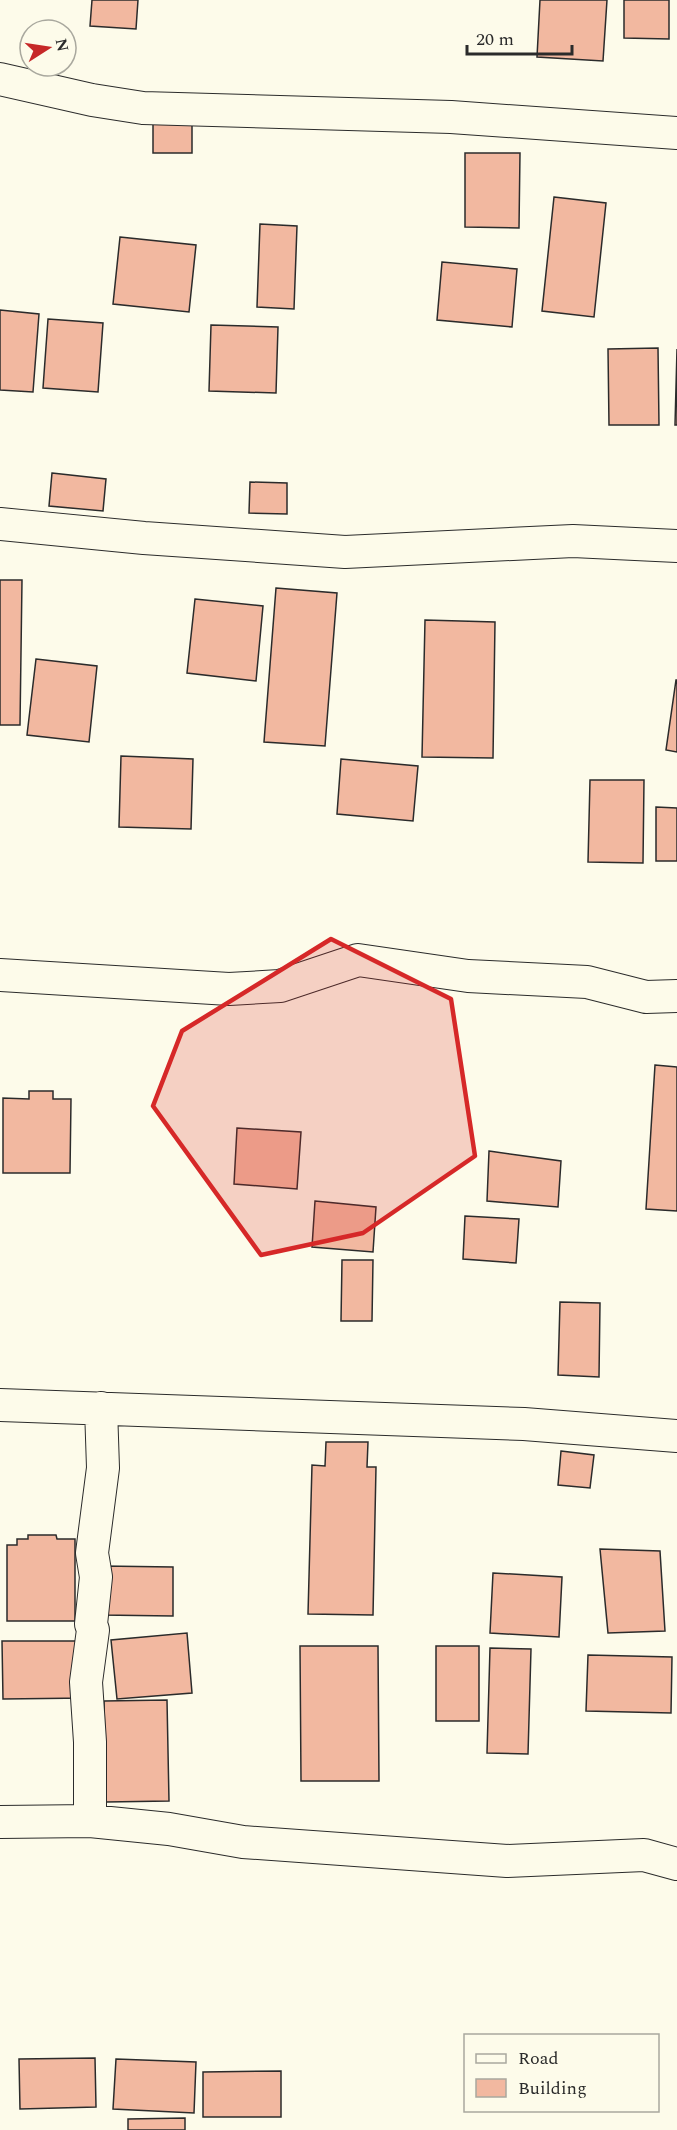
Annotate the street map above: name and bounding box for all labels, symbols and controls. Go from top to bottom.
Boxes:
north arrow [18,18,78,78]
scale bar [467,18,572,56]
text: 20 m [476,26,514,53]
text: N [49,36,75,54]
legend [464,2034,659,2112]
text: Road [518,2045,559,2072]
text: Building [518,2075,587,2102]

